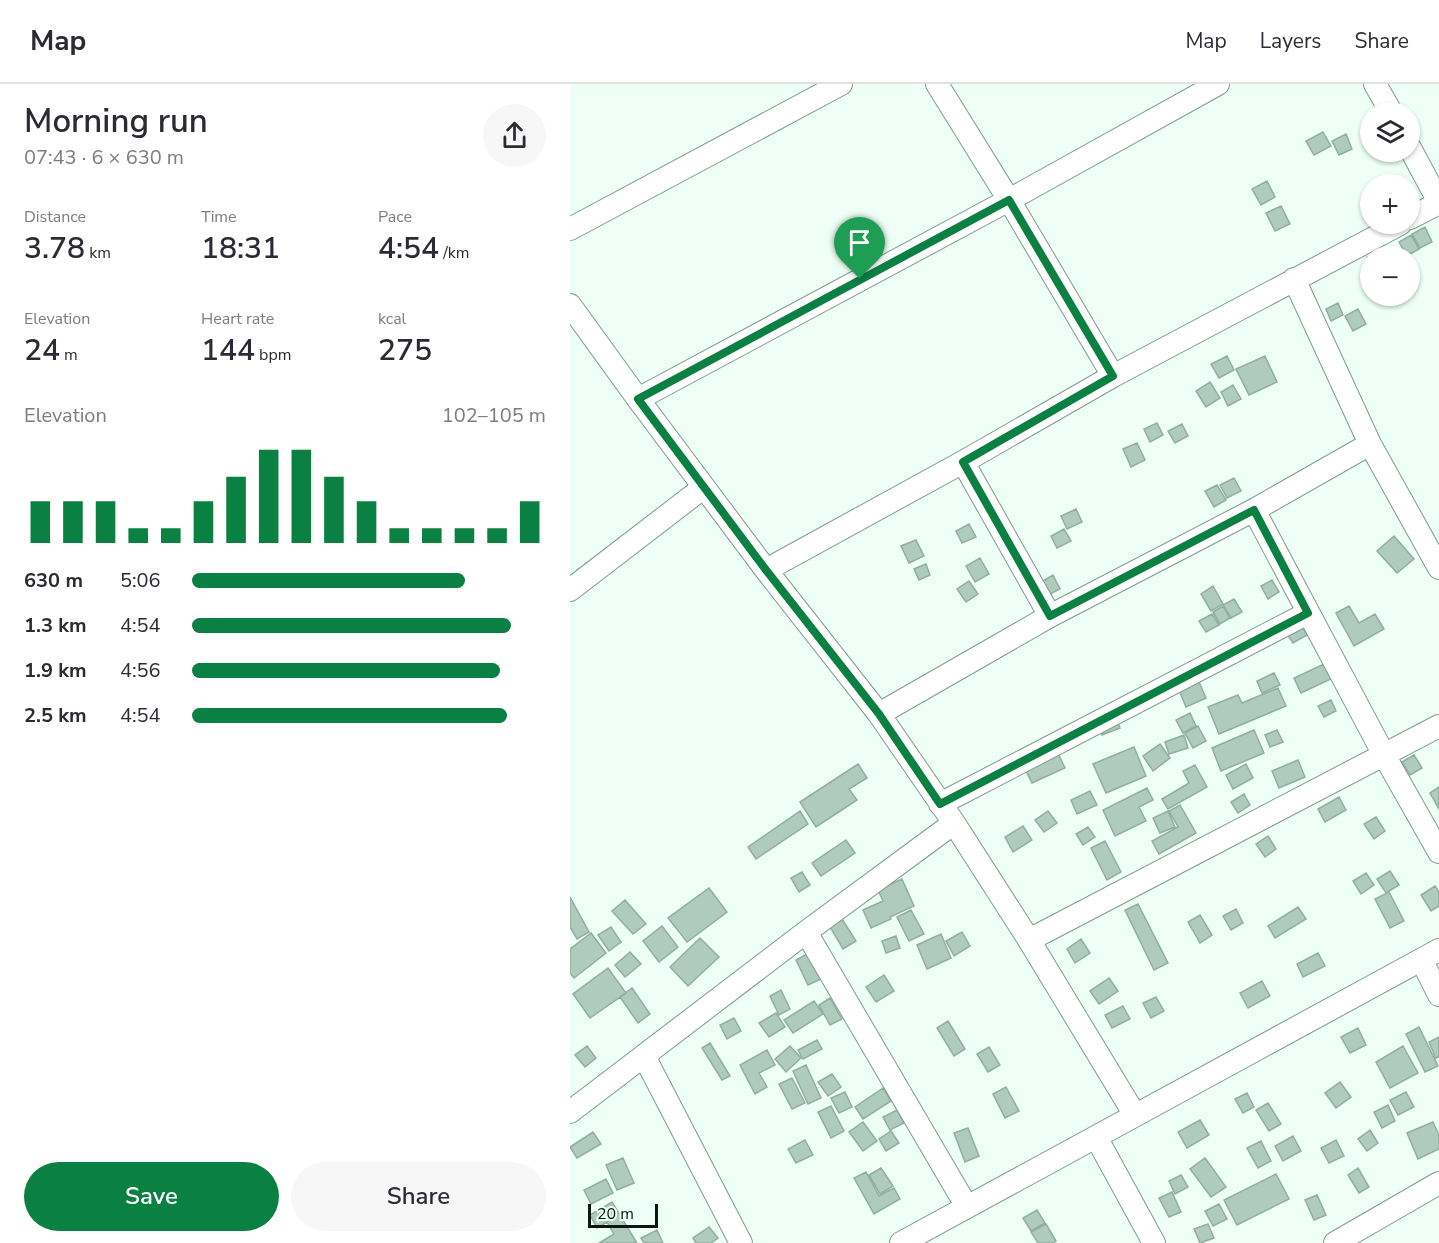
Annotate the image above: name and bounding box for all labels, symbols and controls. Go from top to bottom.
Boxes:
text: Map [30,22,86,60]
text: Map [1185,27,1227,55]
text: Layers [1260,27,1321,55]
text: Share [1354,27,1409,55]
text: Morning run [24,99,208,144]
map controls [1360,102,1420,306]
button: layers [1360,102,1420,162]
button: share [483,104,546,167]
text: 07:43 · 6 × 630 m [24,144,184,171]
button: + [1360,174,1420,234]
text: Distance [24,206,86,228]
text: Time [201,206,237,228]
text: Pace [378,206,412,228]
pin [834,217,885,279]
icon: arrive [843,226,876,259]
text: 3.78 [24,228,85,269]
text: 18:31 [201,228,280,269]
text: 4:54 [378,228,439,269]
text: km [85,242,111,264]
text: /km [439,242,469,264]
button: − [1360,246,1420,306]
text: Elevation [24,308,90,330]
text: Heart rate [201,308,274,330]
text: kcal [378,308,406,330]
text: 24 [24,330,60,371]
text: 144 [201,330,255,371]
text: 275 [378,330,432,371]
text: m [60,344,78,366]
text: bpm [255,344,291,366]
text: Elevation [24,402,107,429]
text: 102–105 m [442,402,546,429]
text: 630 m [24,567,83,594]
text: 5:06 [120,567,161,594]
text: 1.3 km [24,612,87,639]
text: 4:54 [120,612,161,639]
text: 1.9 km [24,657,87,684]
text: 4:56 [120,657,161,684]
text: 2.5 km [24,702,87,729]
text: 4:54 [120,702,161,729]
button: Save [24,1162,279,1231]
button: Share [291,1162,546,1231]
scale bar [588,1201,658,1228]
text: 20 m [597,1203,634,1225]

